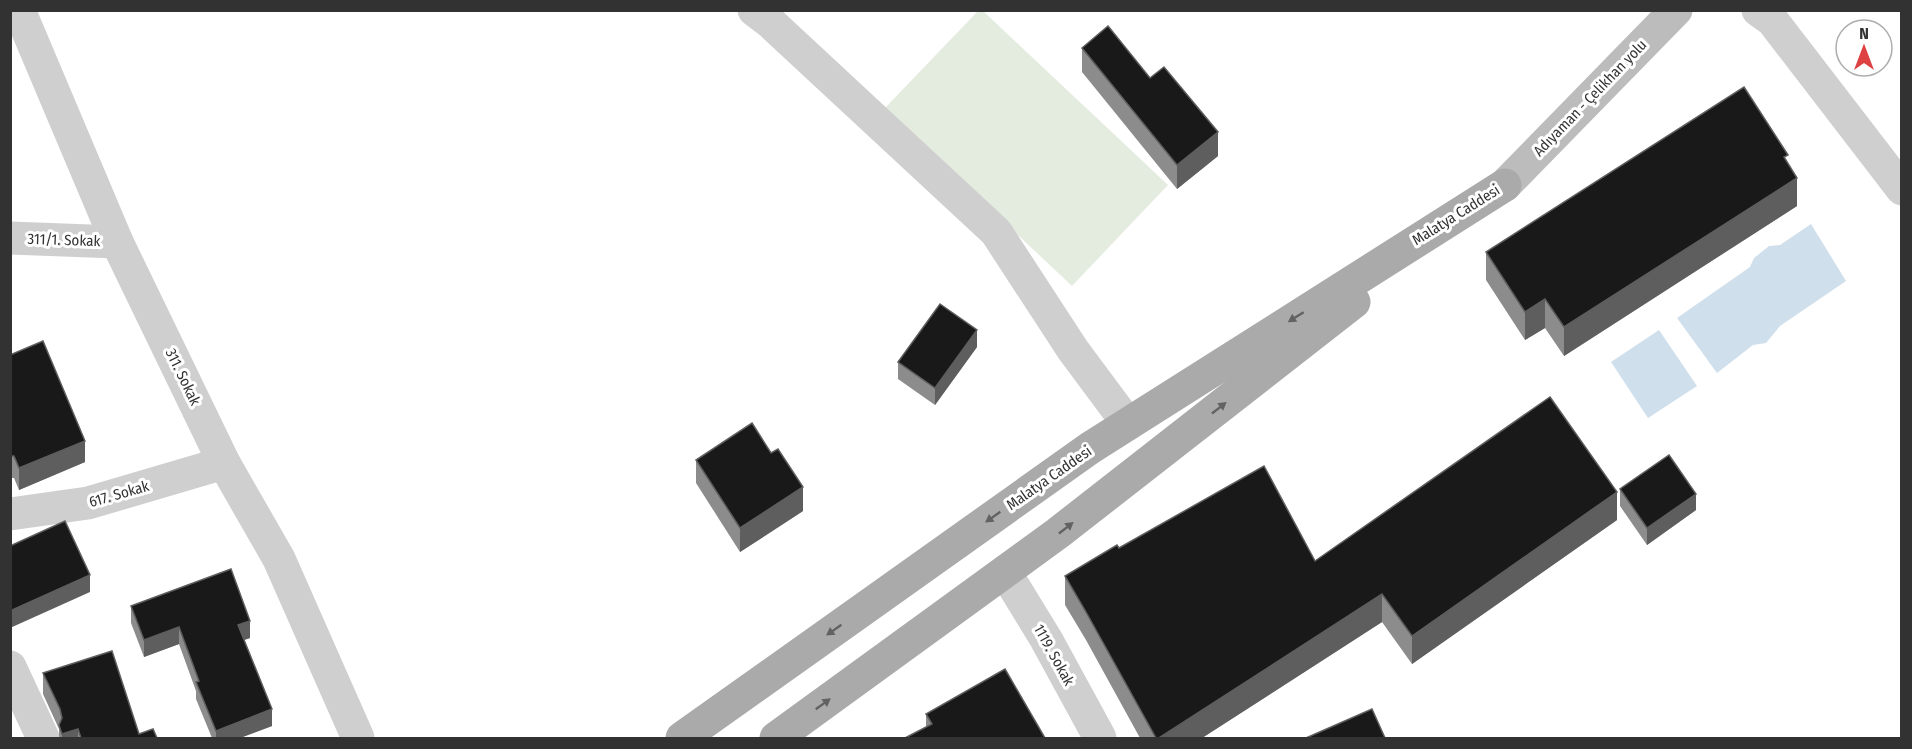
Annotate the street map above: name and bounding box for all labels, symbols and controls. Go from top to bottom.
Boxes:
north arrow [1834,18,1894,78]
text: N [1859,24,1869,43]
street label: Adıyaman - Çelikhan yolu [1530,36,1650,160]
street label: Malatya Caddesi [1409,181,1503,249]
street label: 311/1. Sokak [27,230,101,250]
one-way arrow [1288,312,1304,323]
street label: 311. Sokak [162,346,204,408]
one-way arrow [1212,402,1227,414]
street label: Malatya Caddesi [1003,442,1095,514]
street label: 617. Sokak [87,477,151,511]
one-way arrow [985,511,1001,523]
one-way arrow [1058,522,1073,534]
street label: 1119. Sokak [1030,621,1078,689]
one-way arrow [827,624,843,636]
one-way arrow [815,698,831,710]

